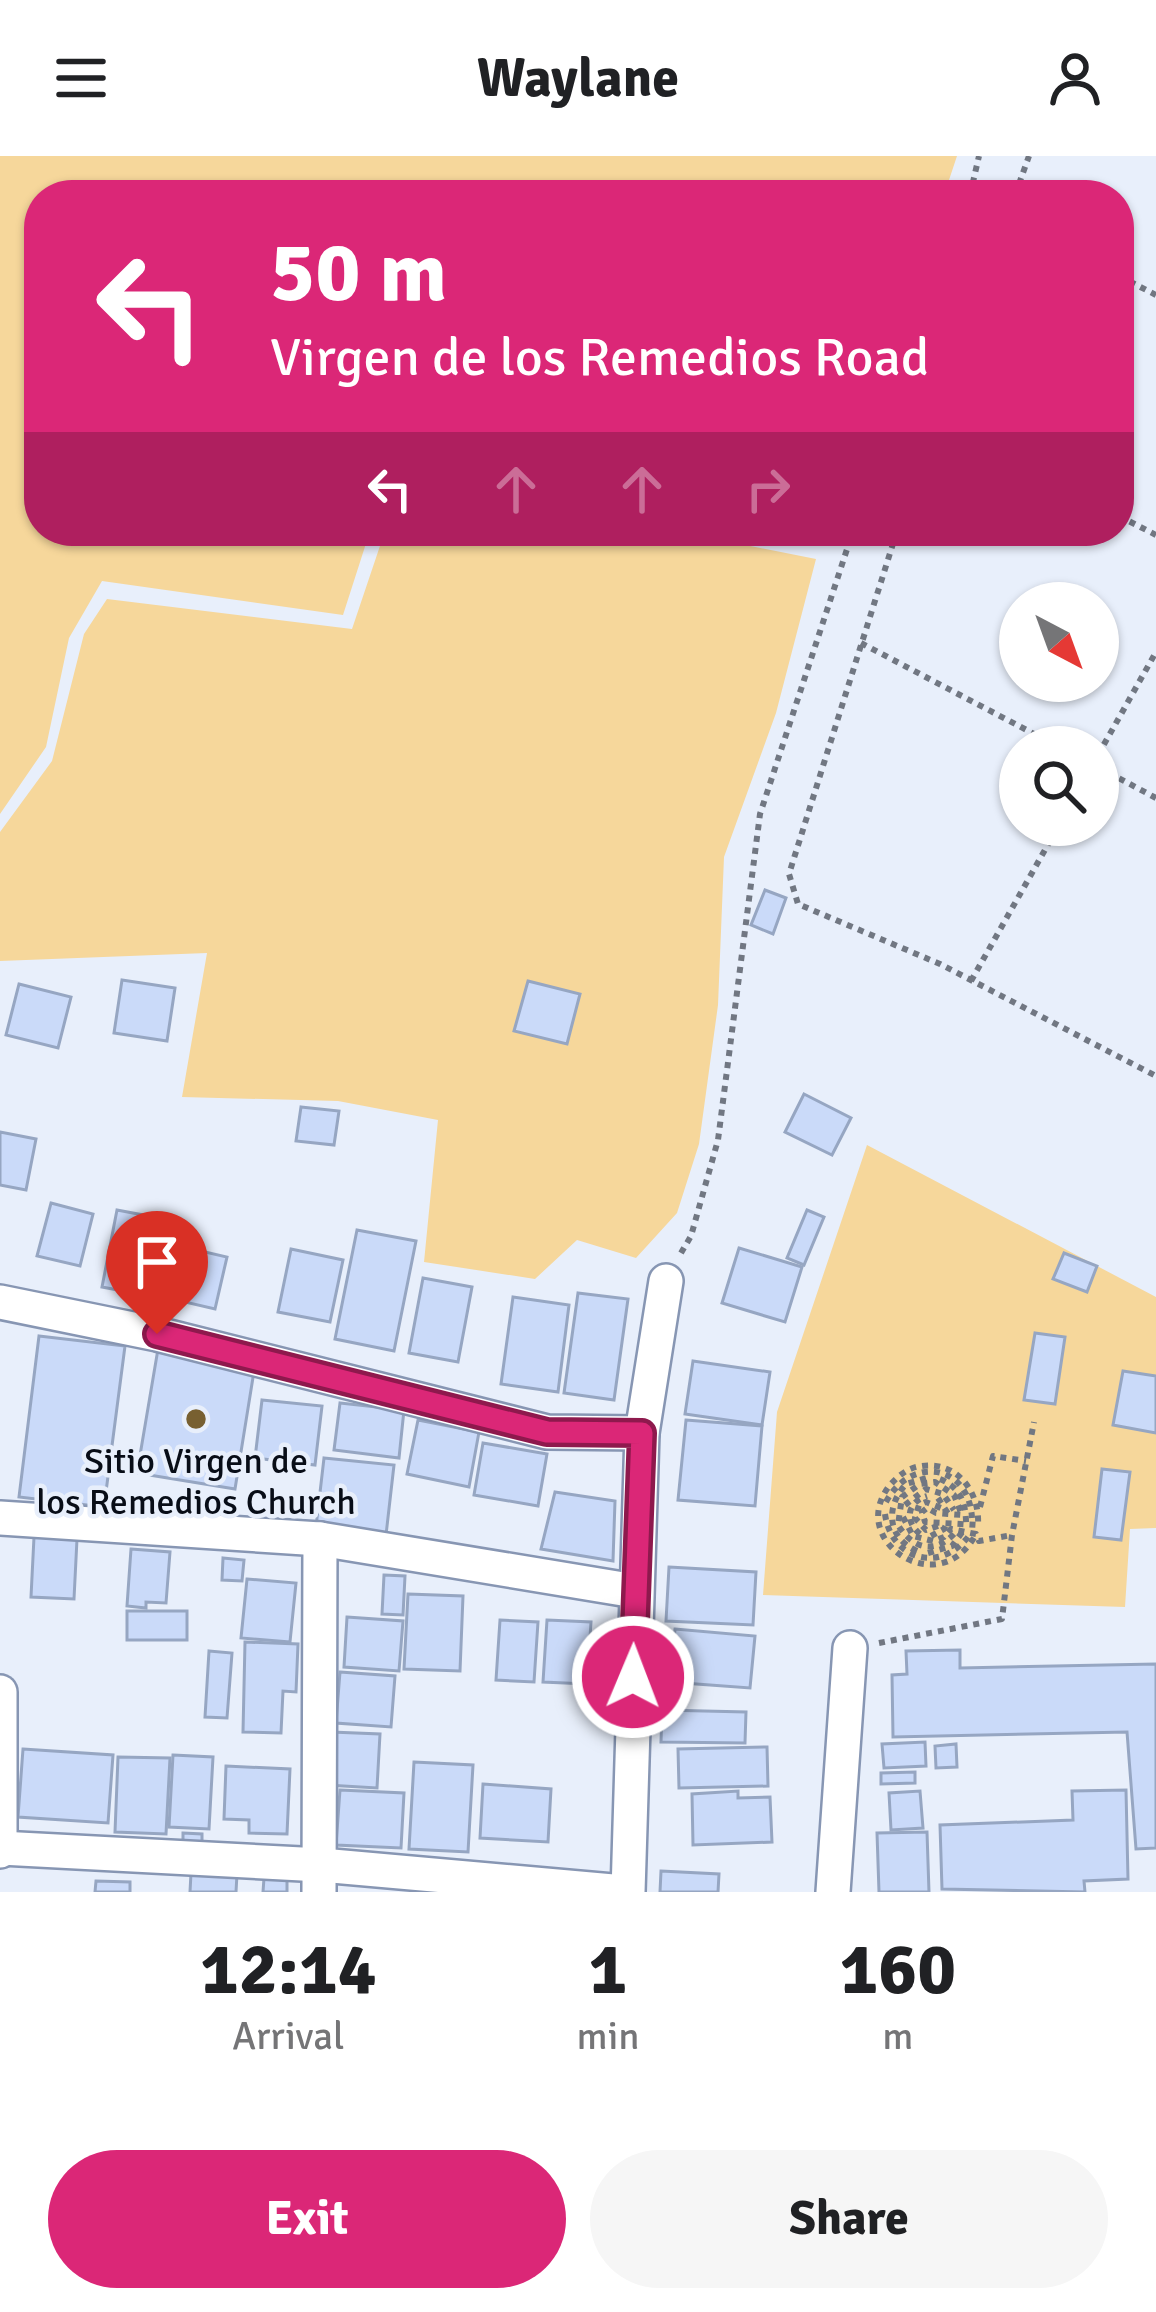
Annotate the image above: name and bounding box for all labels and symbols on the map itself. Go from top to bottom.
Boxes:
north arrow [999,582,1119,702]
pin [106,1211,208,1334]
marker: Sitio Virgen de los Remedios Church [183,1406,209,1432]
place label: Sitio Virgen de los Remedios Church [36,1439,356,1525]
position arrow [570,1614,696,1740]

